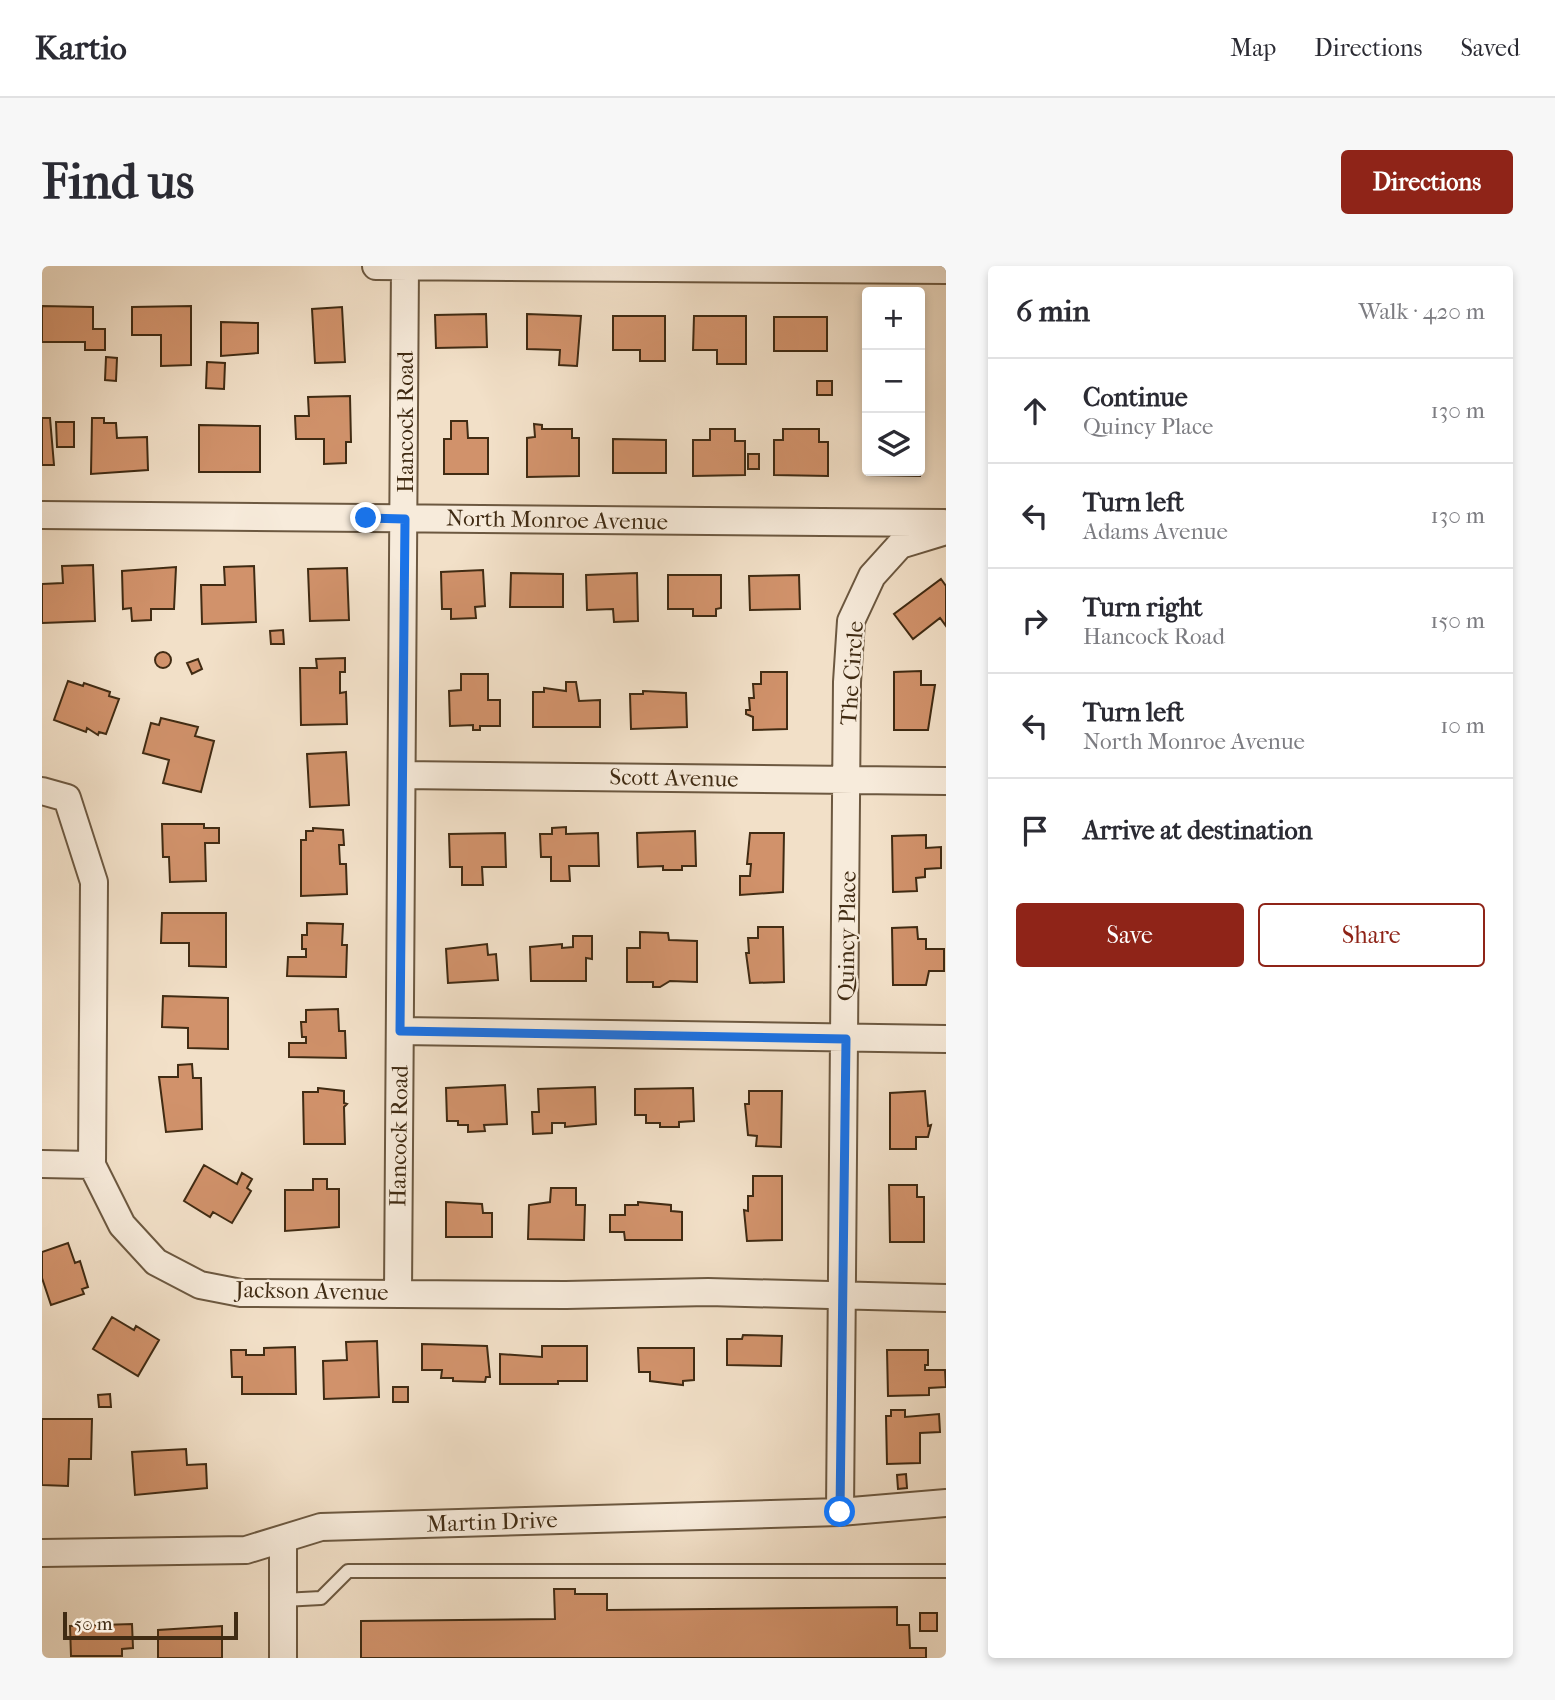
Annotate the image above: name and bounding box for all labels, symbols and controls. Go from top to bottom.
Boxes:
text: Kartio [35,29,127,68]
text: Map [1230,34,1276,62]
text: Directions [1314,34,1422,62]
text: Saved [1460,34,1520,62]
button: Directions [1341,150,1513,214]
text: Find us [42,153,194,211]
map controls [862,287,925,476]
button: + [862,287,925,350]
text: 6 min [1016,294,1090,329]
text: Walk · 420 m [1358,298,1485,325]
button: − [862,350,925,413]
street label: Hancock Road [392,351,419,493]
text: Continue [1083,382,1188,413]
icon: ahead [1016,392,1054,430]
text: 130 m [1431,397,1485,424]
button: layers [862,413,925,476]
text: Quincy Place [1083,413,1213,440]
text: Turn left [1083,487,1184,518]
icon: left [1016,497,1054,535]
route end [350,502,381,533]
text: 130 m [1431,502,1485,529]
street label: North Monroe Avenue [446,505,668,535]
text: Adams Avenue [1083,518,1228,545]
text: Turn right [1083,592,1203,623]
icon: right [1016,602,1054,640]
text: 150 m [1430,607,1485,634]
street label: The Circle [835,620,869,726]
text: Hancock Road [1083,623,1225,650]
text: Turn left [1083,697,1184,728]
icon: left [1016,707,1054,745]
text: 10 m [1440,712,1485,739]
text: North Monroe Avenue [1083,728,1305,755]
street label: Scott Avenue [609,763,739,793]
icon: arrive [1016,812,1054,850]
text: Arrive at destination [1083,815,1313,846]
street label: Quincy Place [832,871,862,1001]
button: Save [1016,903,1244,967]
button: Share [1258,903,1485,967]
street label: Hancock Road [384,1064,414,1207]
street label: Jackson Avenue [233,1276,389,1306]
route start [824,1496,855,1527]
street label: Martin Drive [426,1506,558,1538]
scale bar [63,1609,238,1641]
text: 50 m [74,1613,113,1635]

